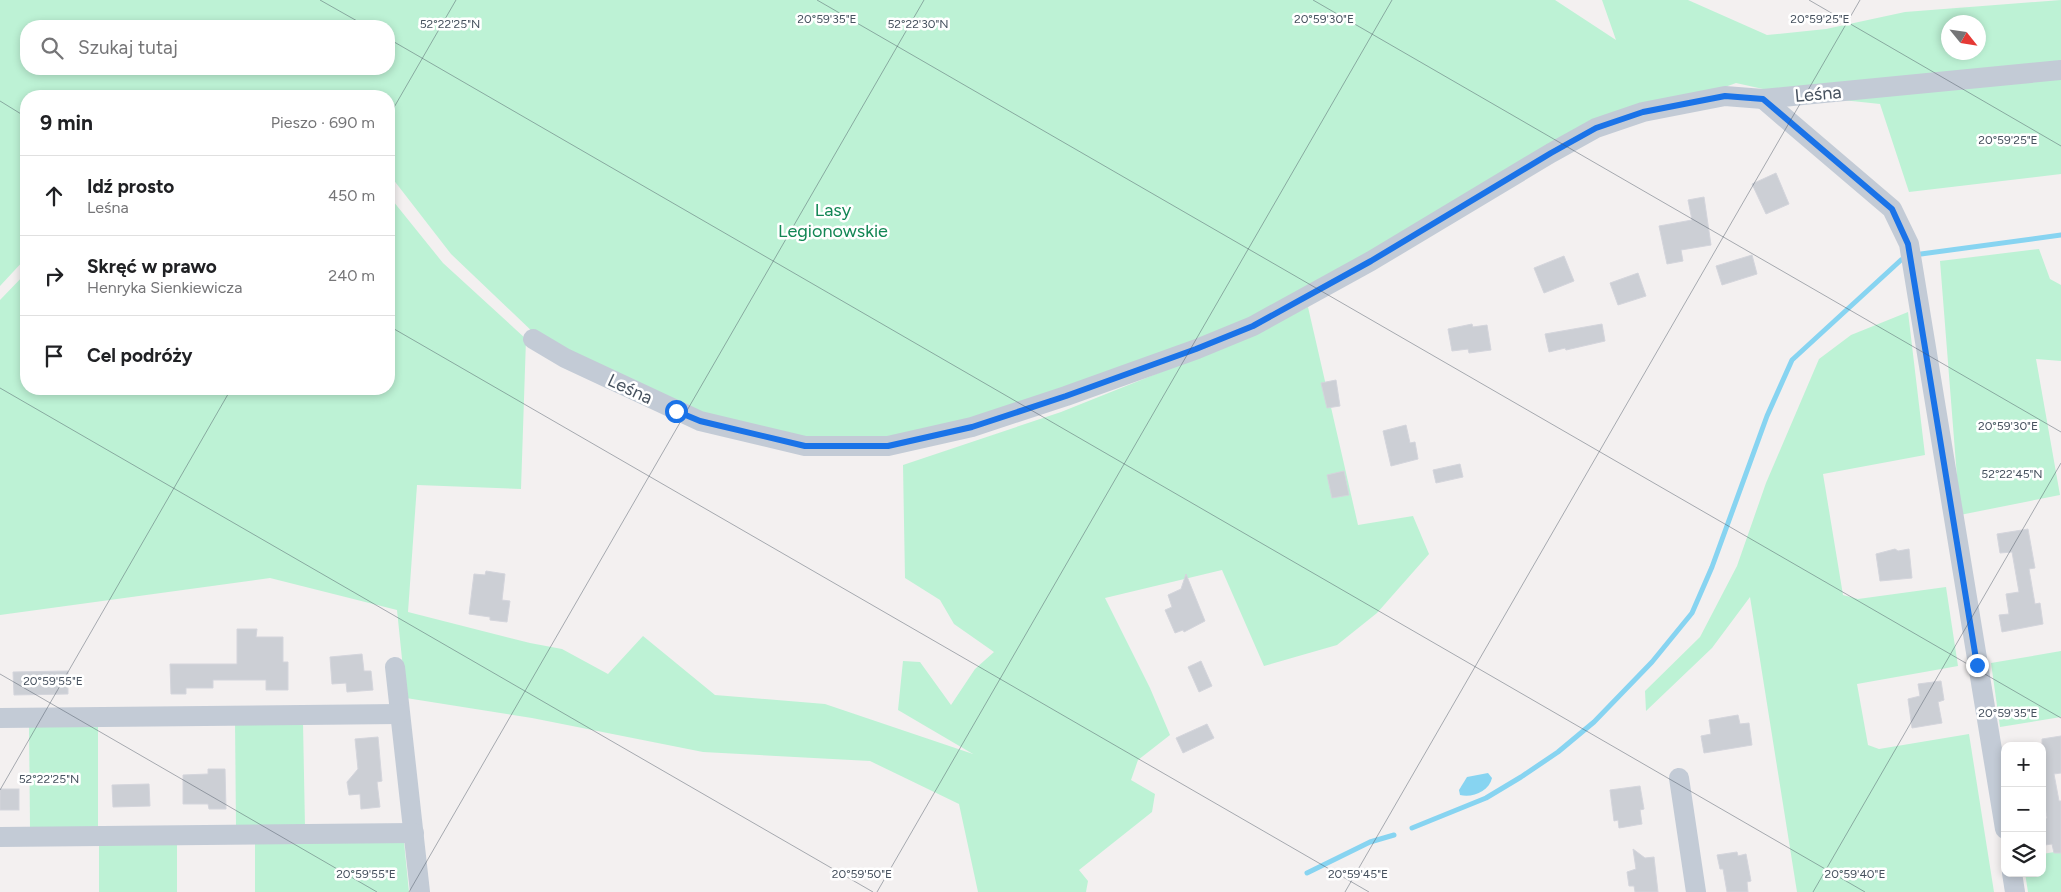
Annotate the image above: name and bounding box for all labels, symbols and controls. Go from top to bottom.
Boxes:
text: 20°59'35"E [797,12,857,26]
text: 20°59'30"E [1294,12,1354,26]
text: 20°59'25"E [1790,12,1850,26]
north arrow [1941,15,1986,60]
text: 52°22'25"N [420,17,480,31]
text: 52°22'30"N [887,17,949,31]
search box [20,20,395,75]
icon: search [38,34,66,62]
text: Szukaj tutaj [78,36,178,59]
street label: Leśna [1794,81,1842,107]
text: 9 min [40,110,93,135]
text: Pieszo · 690 m [271,113,375,132]
text: 20°59'25"E [1978,133,2038,147]
text: Idź prosto [87,175,174,198]
icon: ahead [40,182,68,210]
text: 450 m [328,186,375,205]
text: Leśna [87,198,129,217]
park label: Lasy Legionowskie [778,199,888,242]
text: Skręć w prawo [87,255,217,278]
icon: right [40,262,68,290]
text: 240 m [328,266,375,285]
text: Henryka Sienkiewicza [87,278,242,297]
icon: arrive [40,342,68,370]
text: Cel podróży [87,344,193,367]
street label: Leśna [604,369,656,409]
route start [665,400,688,423]
text: 20°59'30"E [1978,419,2038,433]
text: 52°22'45"N [1981,467,2043,481]
route end [1966,654,1989,677]
text: 20°59'55"E [23,674,83,688]
text: 20°59'35"E [1978,706,2038,720]
map controls [2001,742,2046,877]
button: + [2001,742,2046,787]
text: 52°22'25"N [19,772,79,786]
button: − [2001,787,2046,832]
button: layers [2001,832,2046,877]
text: 20°59'55"E [336,867,396,881]
text: 20°59'50"E [832,867,892,881]
text: 20°59'45"E [1328,867,1388,881]
text: 20°59'40"E [1824,867,1886,881]

